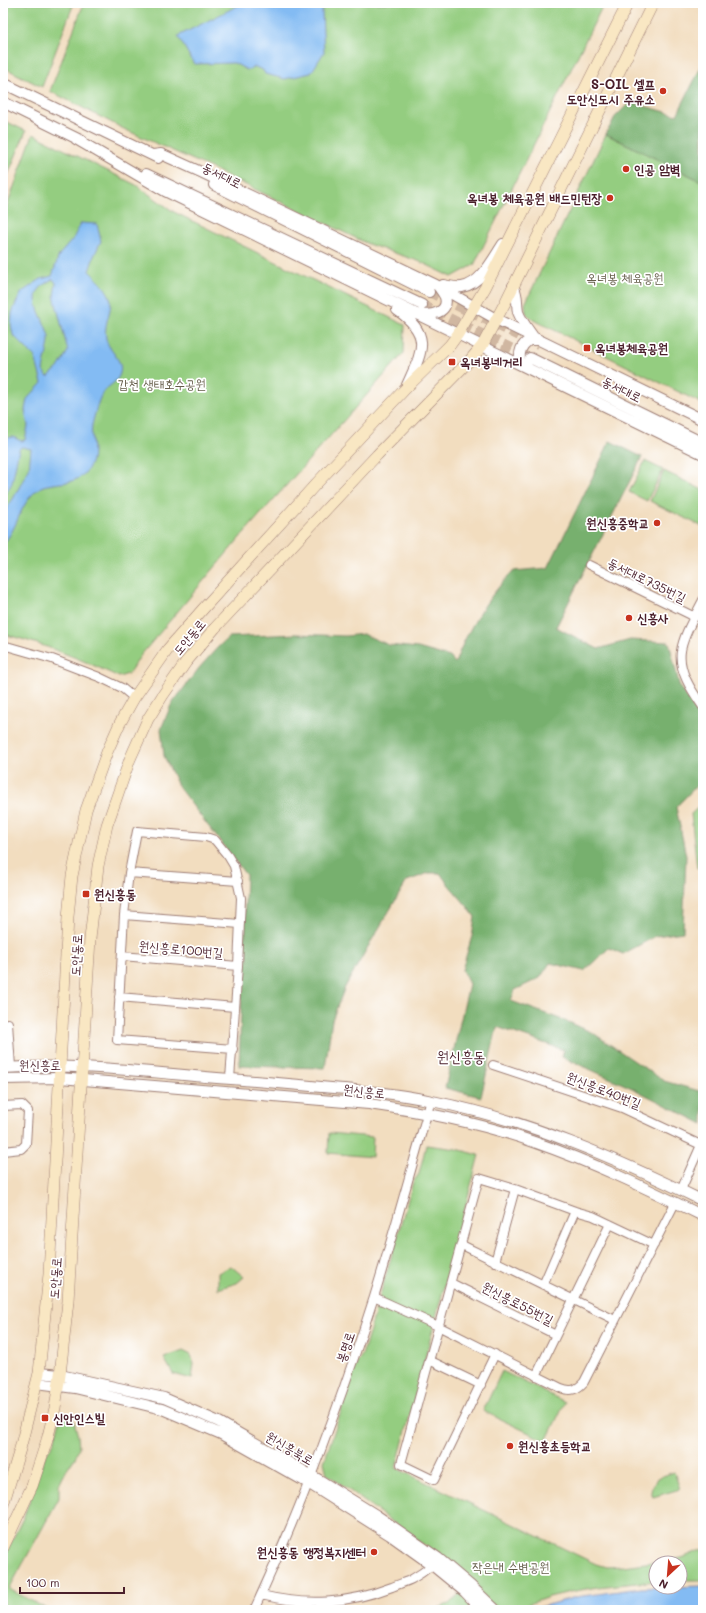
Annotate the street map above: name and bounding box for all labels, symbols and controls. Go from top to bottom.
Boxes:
place label: S-OIL 셀프 도안신도시 주유소 [567,75,656,107]
marker: S-OIL 셀프 도안신도시 주유소 [658,86,668,96]
street label: 동서대로 [200,158,245,191]
place label: 인공 암벽 [634,160,681,177]
marker: 인공 암벽 [621,164,631,174]
place label: 옥녀봉 체육공원 배드민턴장 [467,189,603,206]
marker: 옥녀봉 체육공원 배드민턴장 [605,193,615,203]
park label: 옥녀봉 체육공원 [586,269,664,286]
place label: 옥녀봉체육공원 [595,339,668,356]
marker: 옥녀봉체육공원 [582,343,592,353]
place label: 옥녀봉네거리 [460,353,523,370]
marker: 옥녀봉네거리 [447,357,457,367]
street label: 동서대로 [600,372,645,405]
park label: 갑천 생태호수공원 [118,375,206,392]
place label: 원신흥중학교 [586,514,649,531]
marker: 원신흥중학교 [652,518,662,528]
street label: 동서대로735번길 [605,553,689,606]
place label: 신흥사 [637,609,669,626]
marker: 신흥사 [624,613,634,623]
street label: 도안동로 [169,615,209,658]
place label: 원신흥동 [94,885,136,902]
marker: 원신흥동 [81,889,91,899]
street label: 도안동로 [66,934,85,976]
street label: 원신흥로100번길 [138,936,224,961]
district label: 원신흥동 [437,1046,485,1066]
street label: 원신흥로 [19,1056,61,1073]
street label: 원신흥로40번길 [565,1068,644,1112]
street label: 원신흥로 [342,1080,386,1101]
street label: 도안동로 [45,1257,64,1299]
street label: 원신흥로55번길 [480,1277,557,1328]
street label: 봉명로 [331,1329,358,1364]
place label: 신안인스빌 [53,1409,106,1426]
marker: 신안인스빌 [40,1413,50,1423]
street label: 원신흥북로 [263,1427,317,1468]
place label: 원신흥초등학교 [518,1437,591,1454]
marker: 원신흥초등학교 [505,1441,515,1451]
place label: 원신흥동 행정복지센터 [257,1543,366,1560]
marker: 원신흥동 행정복지센터 [369,1547,379,1557]
north arrow [648,1555,688,1595]
park label: 작은내 수변공원 [472,1558,550,1575]
scale bar [20,1569,124,1595]
text: 100 m [26,1574,60,1590]
text: N [656,1576,670,1593]

